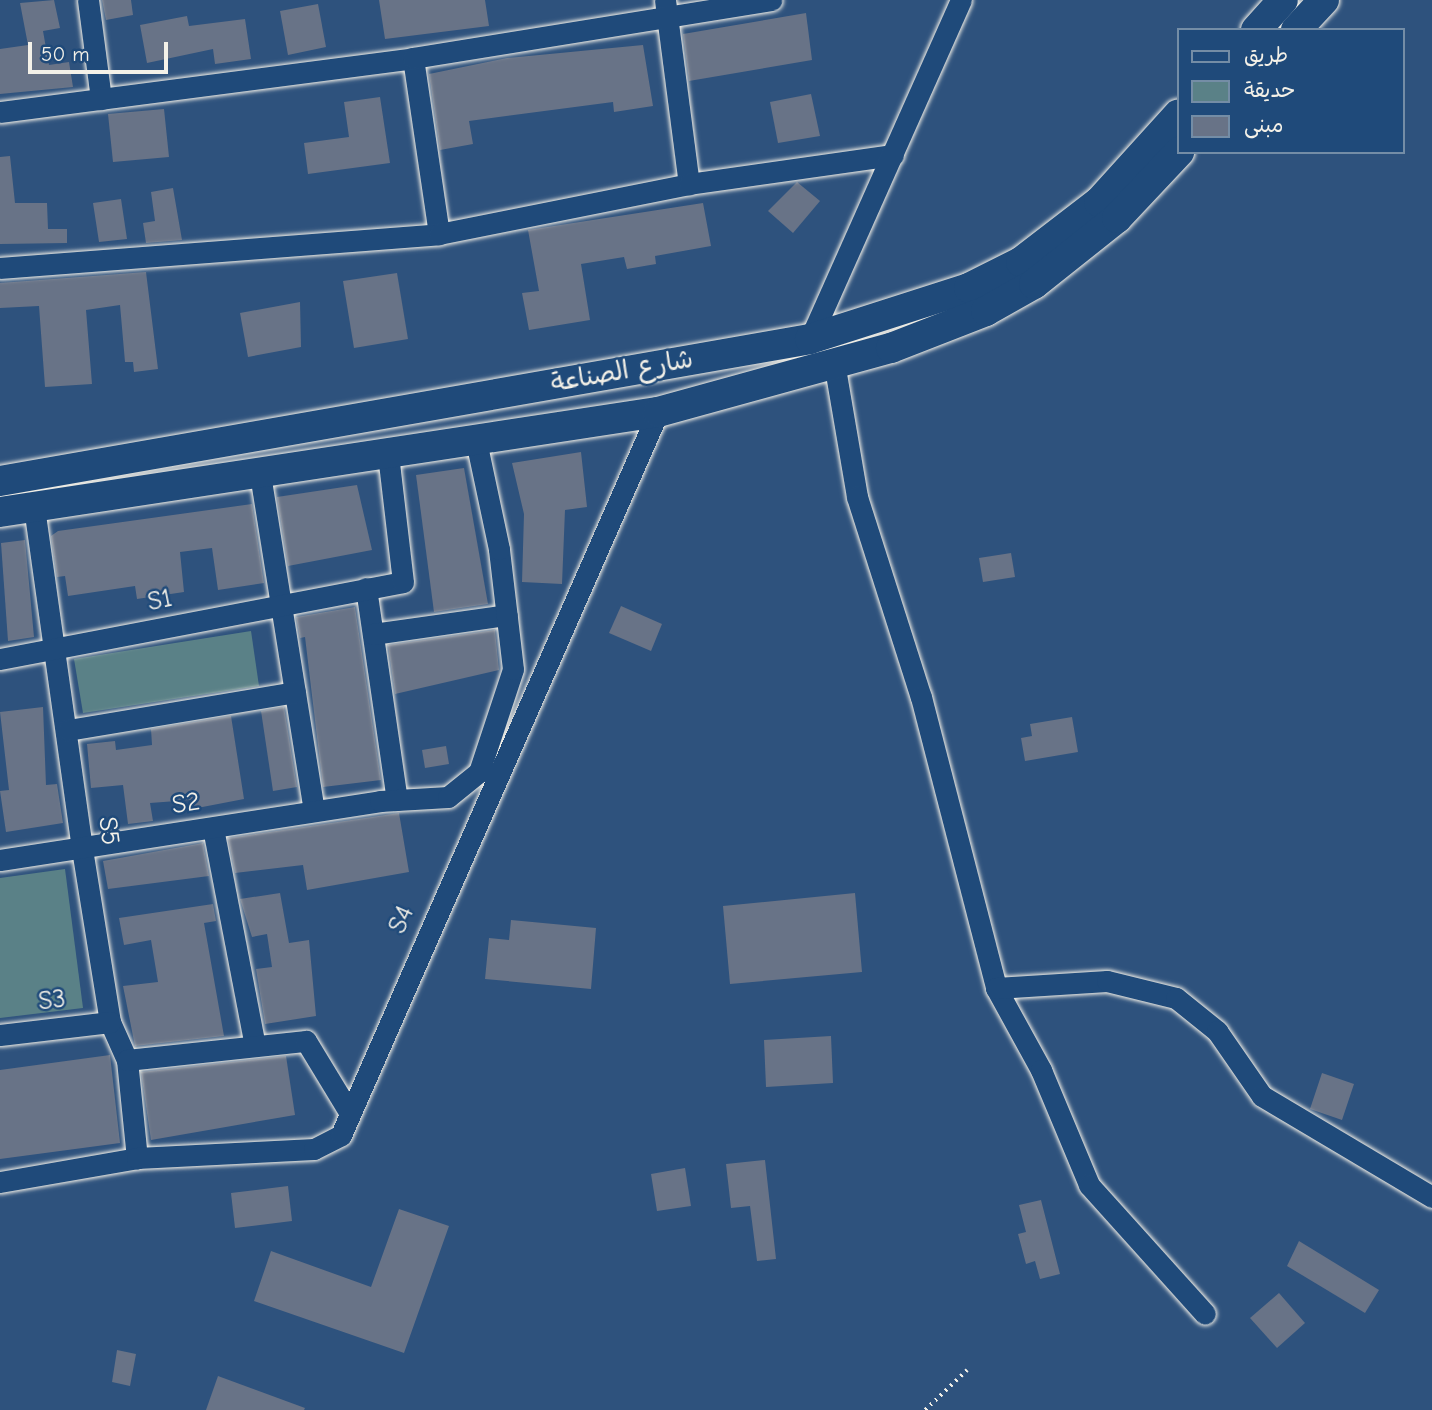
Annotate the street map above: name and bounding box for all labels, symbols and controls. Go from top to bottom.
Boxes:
scale bar [32,28,172,72]
legend [1176,28,1404,154]
text: 50 m [41,42,90,66]
text: طريق [1244,43,1288,67]
text: حديقة [1244,78,1295,102]
text: مبنى [1244,113,1283,137]
street label: شارع الصناعة [548,344,696,400]
street label: S1 [145,583,175,619]
street label: S2 [170,786,202,822]
street label: S5 [91,815,125,847]
street label: S4 [382,901,422,939]
street label: S3 [36,984,68,1018]

